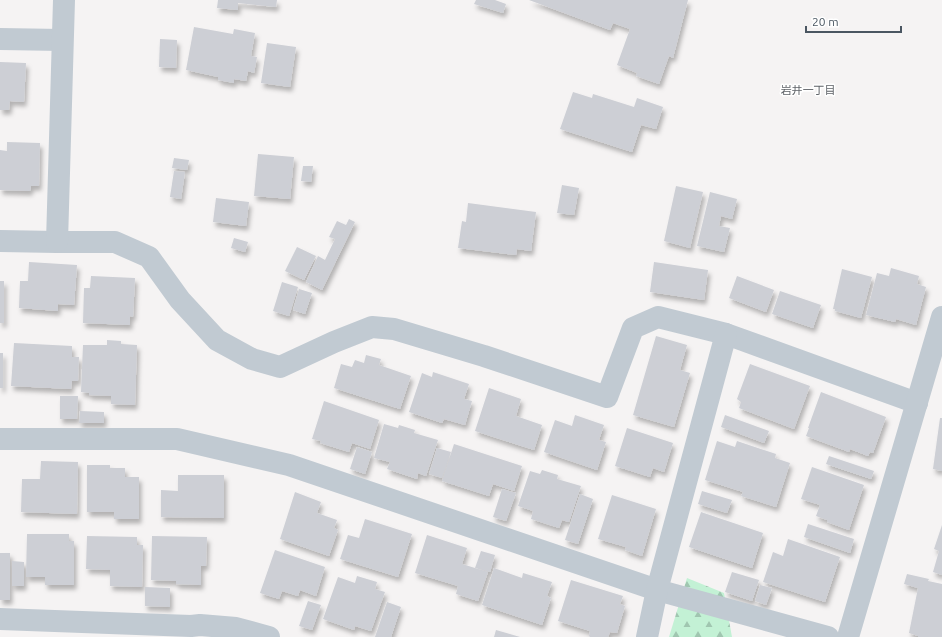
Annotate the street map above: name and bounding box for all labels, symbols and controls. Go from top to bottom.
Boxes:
scale bar [806,8,901,34]
text: 20 m [812,15,839,28]
district label: 岩井一丁目 [781,84,836,96]

